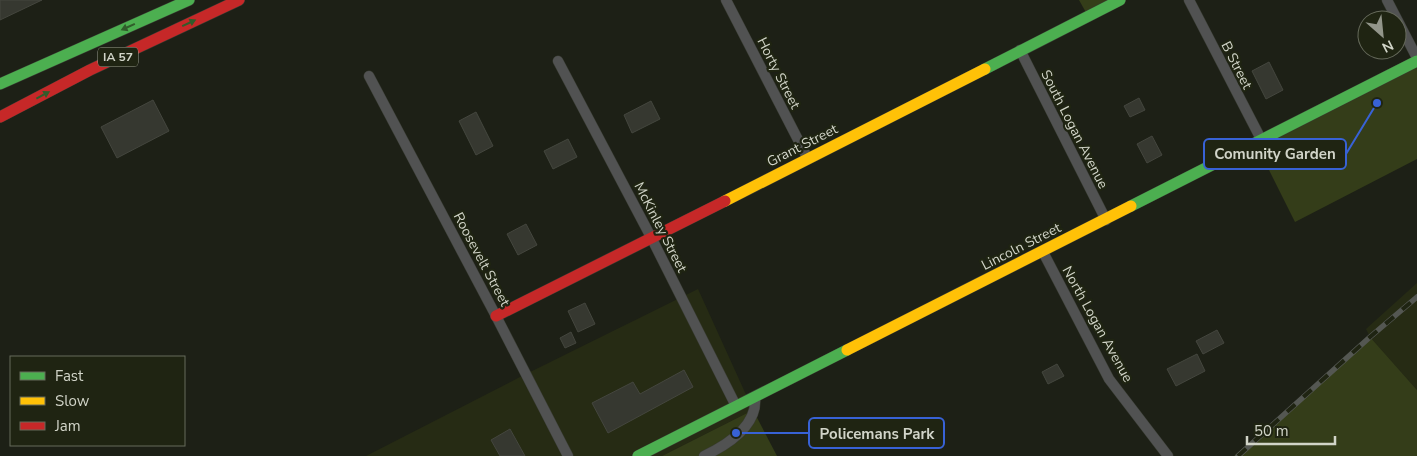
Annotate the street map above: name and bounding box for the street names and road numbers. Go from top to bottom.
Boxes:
street label: Horty Street [752,34,805,112]
street label: B Street [1216,38,1257,92]
road number: IA 57 [98,48,138,66]
street label: South Logan Avenue [1036,67,1113,192]
street label: Grant Street [764,119,841,171]
street label: McKinley Street [630,179,691,276]
street label: Roosevelt Street [449,209,514,310]
street label: Lincoln Street [978,218,1064,275]
street label: North Logan Avenue [1058,263,1137,386]

